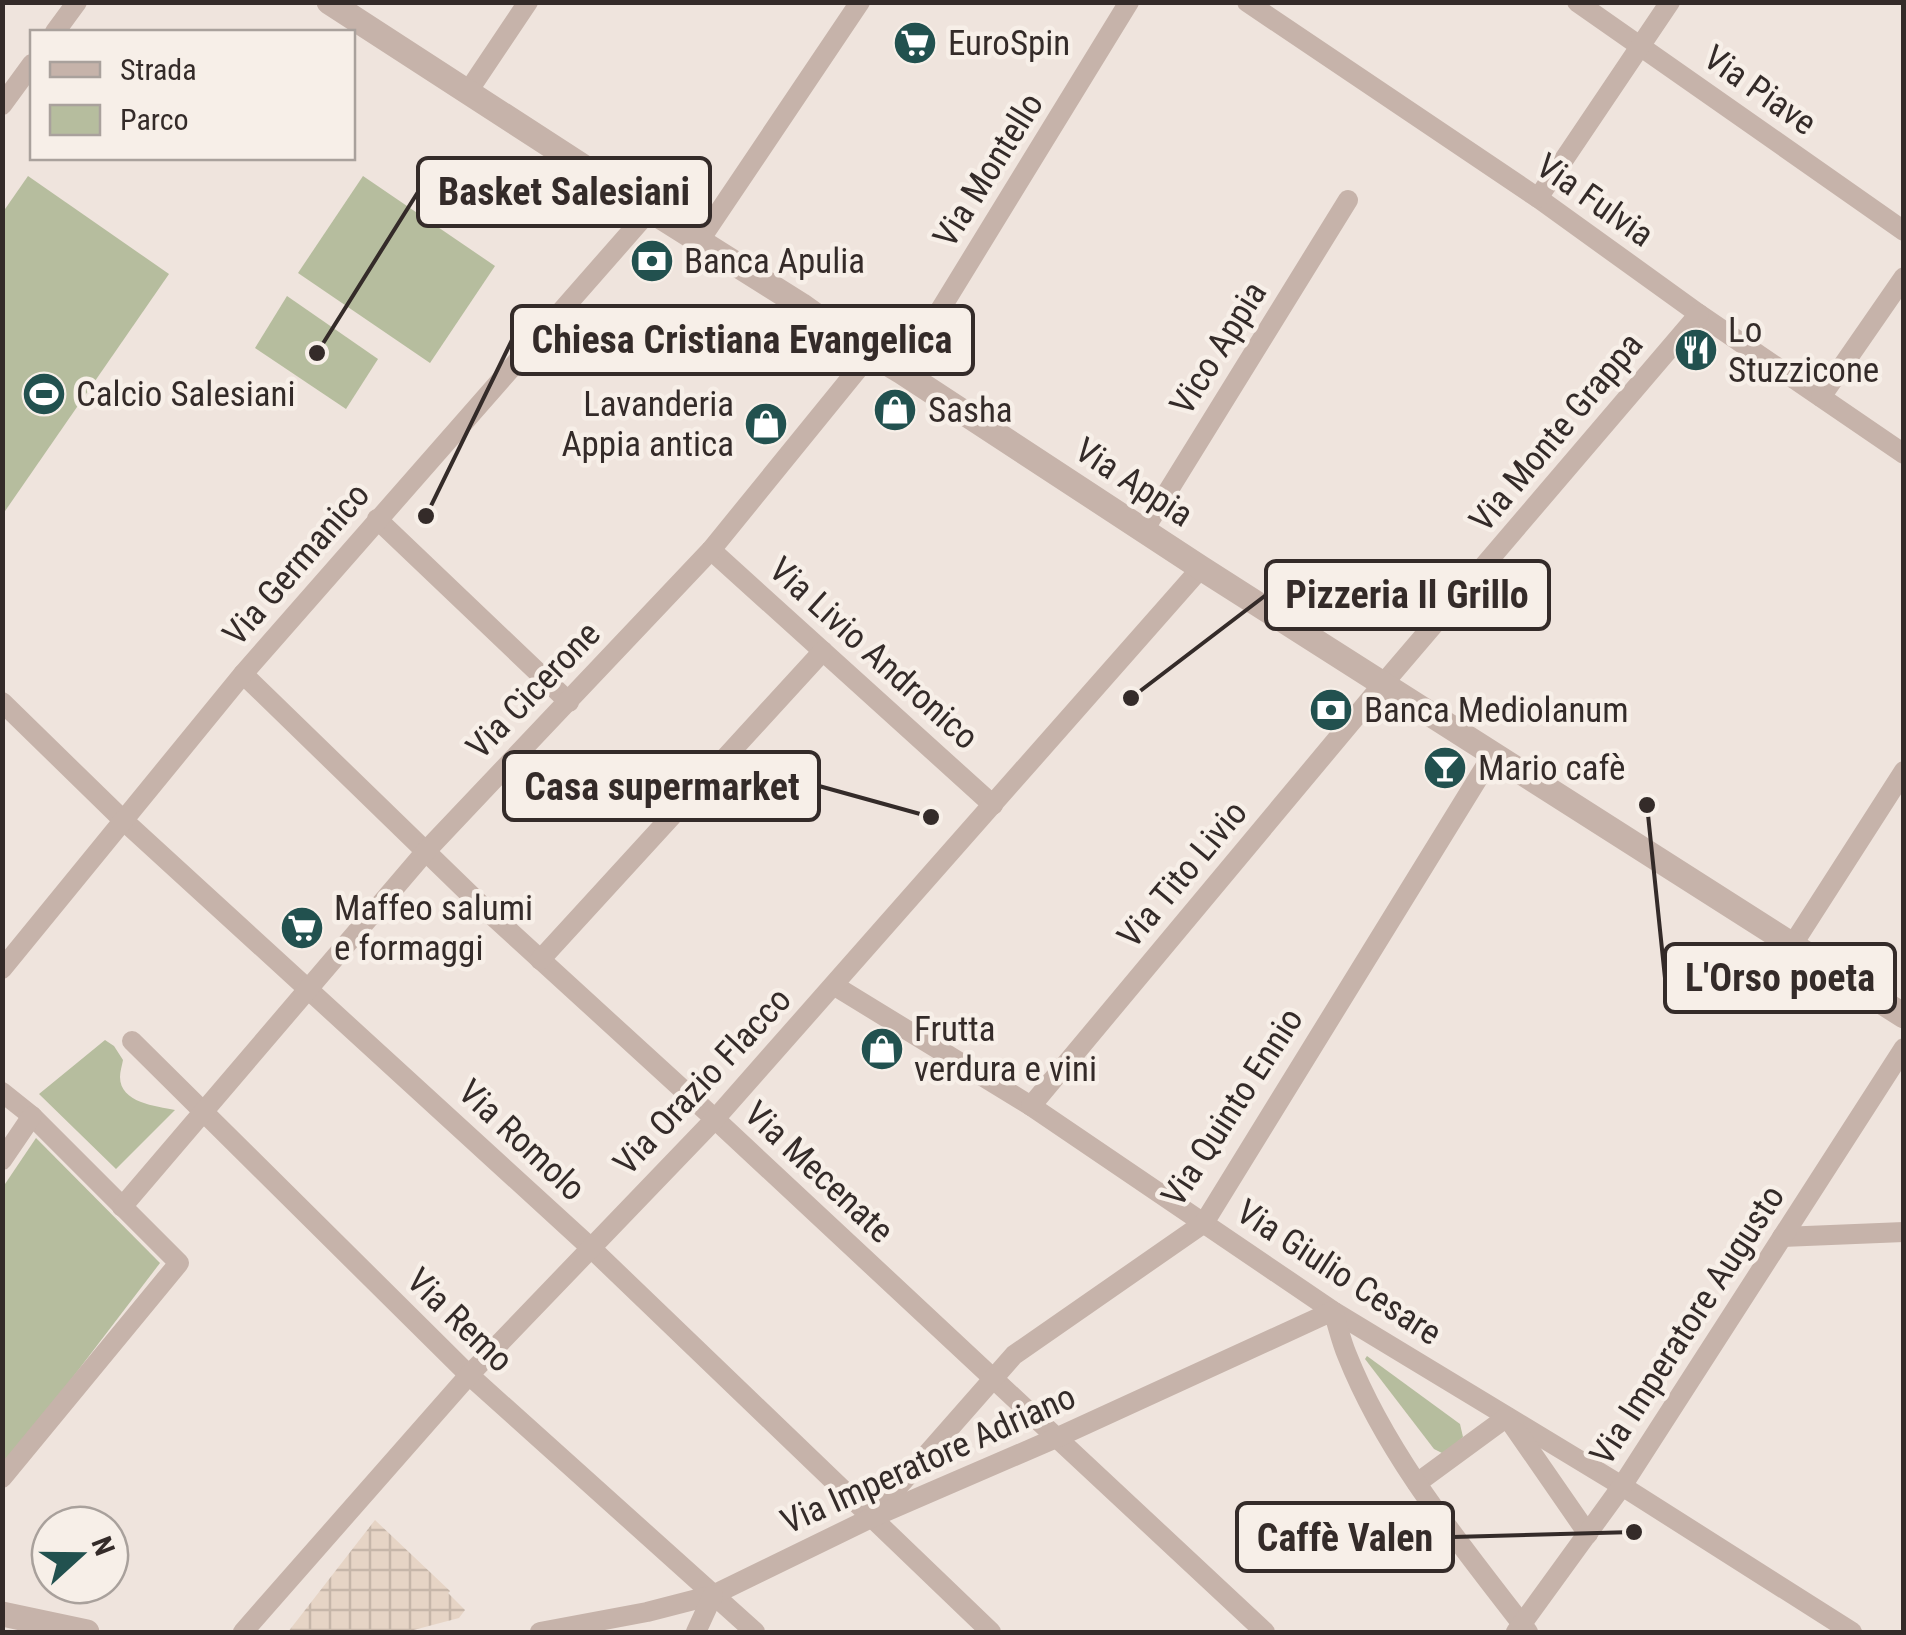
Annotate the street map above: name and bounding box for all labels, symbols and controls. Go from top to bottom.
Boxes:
supermarket icon: EuroSpin [892,20,938,66]
place label: EuroSpin [948,23,1070,64]
legend [30,30,355,160]
street label: Via Piave [1696,37,1824,144]
text: Strada [120,52,197,87]
street label: Via Montello [925,86,1052,255]
text: Parco [120,102,189,137]
street label: Via Fulvia [1528,145,1661,256]
callout: Basket Salesiani [418,158,710,226]
text: Basket Salesiani [438,170,690,214]
bank icon: Banca Apulia [629,238,675,284]
place label: Banca Apulia [684,241,865,282]
street label: Vico Appia [1162,274,1275,422]
callout: Chiesa Cristiana Evangelica [512,306,973,374]
place label: Lo Stuzzicone [1728,310,1879,391]
text: Chiesa Cristiana Evangelica [532,318,953,362]
street label: Via Monte Grappa [1461,325,1651,540]
restaurant icon: Lo Stuzzicone [1673,327,1719,373]
sports icon: Calcio Salesiani [21,371,67,417]
place label: Calcio Salesiani [76,374,296,415]
place label: Lavanderia Appia antica [561,384,734,465]
shop icon: Sasha [872,387,918,433]
place label: Sasha [928,390,1013,431]
shop icon: Lavanderia Appia antica [743,401,789,447]
street label: Via Appia [1067,429,1200,536]
street label: Via Germanico [215,475,378,654]
street label: Via Livio Andronico [761,549,987,758]
callout: Pizzeria Il Grillo [1266,561,1549,629]
text: Pizzeria Il Grillo [1285,573,1529,617]
street label: Via Cicerone [458,613,609,767]
bank icon: Banca Mediolanum [1308,687,1354,733]
place label: Banca Mediolanum [1364,690,1629,731]
bar icon: Mario cafè [1422,745,1468,791]
place label: Mario cafè [1478,748,1626,789]
callout: Casa supermarket [504,752,819,820]
text: Casa supermarket [524,765,800,809]
street label: Via Tito Livio [1109,793,1256,956]
place label: Maffeo salumi e formaggi [334,888,533,969]
supermarket icon: Maffeo salumi e formaggi [279,905,325,951]
callout: L'Orso poeta [1665,944,1895,1012]
text: L'Orso poeta [1685,956,1875,1000]
street label: Via Orazio Flacco [605,979,799,1183]
street label: Via Quinto Ennio [1153,1001,1312,1214]
place label: Frutta verdura e vini [914,1009,1097,1090]
shop icon: Frutta verdura e vini [859,1026,905,1072]
street label: Via Romolo [450,1071,593,1209]
street label: Via Mecenate [736,1093,902,1252]
street label: Via Imperatore Augusto [1582,1178,1793,1473]
street label: Via Giulio Cesare [1229,1191,1449,1354]
street label: Via Remo [398,1260,521,1381]
street label: Via Imperatore Adriano [775,1376,1082,1543]
callout: Caffè Valen [1237,1503,1453,1571]
north arrow [30,1505,130,1605]
text: Caffè Valen [1257,1516,1433,1560]
text: N [84,1532,121,1560]

